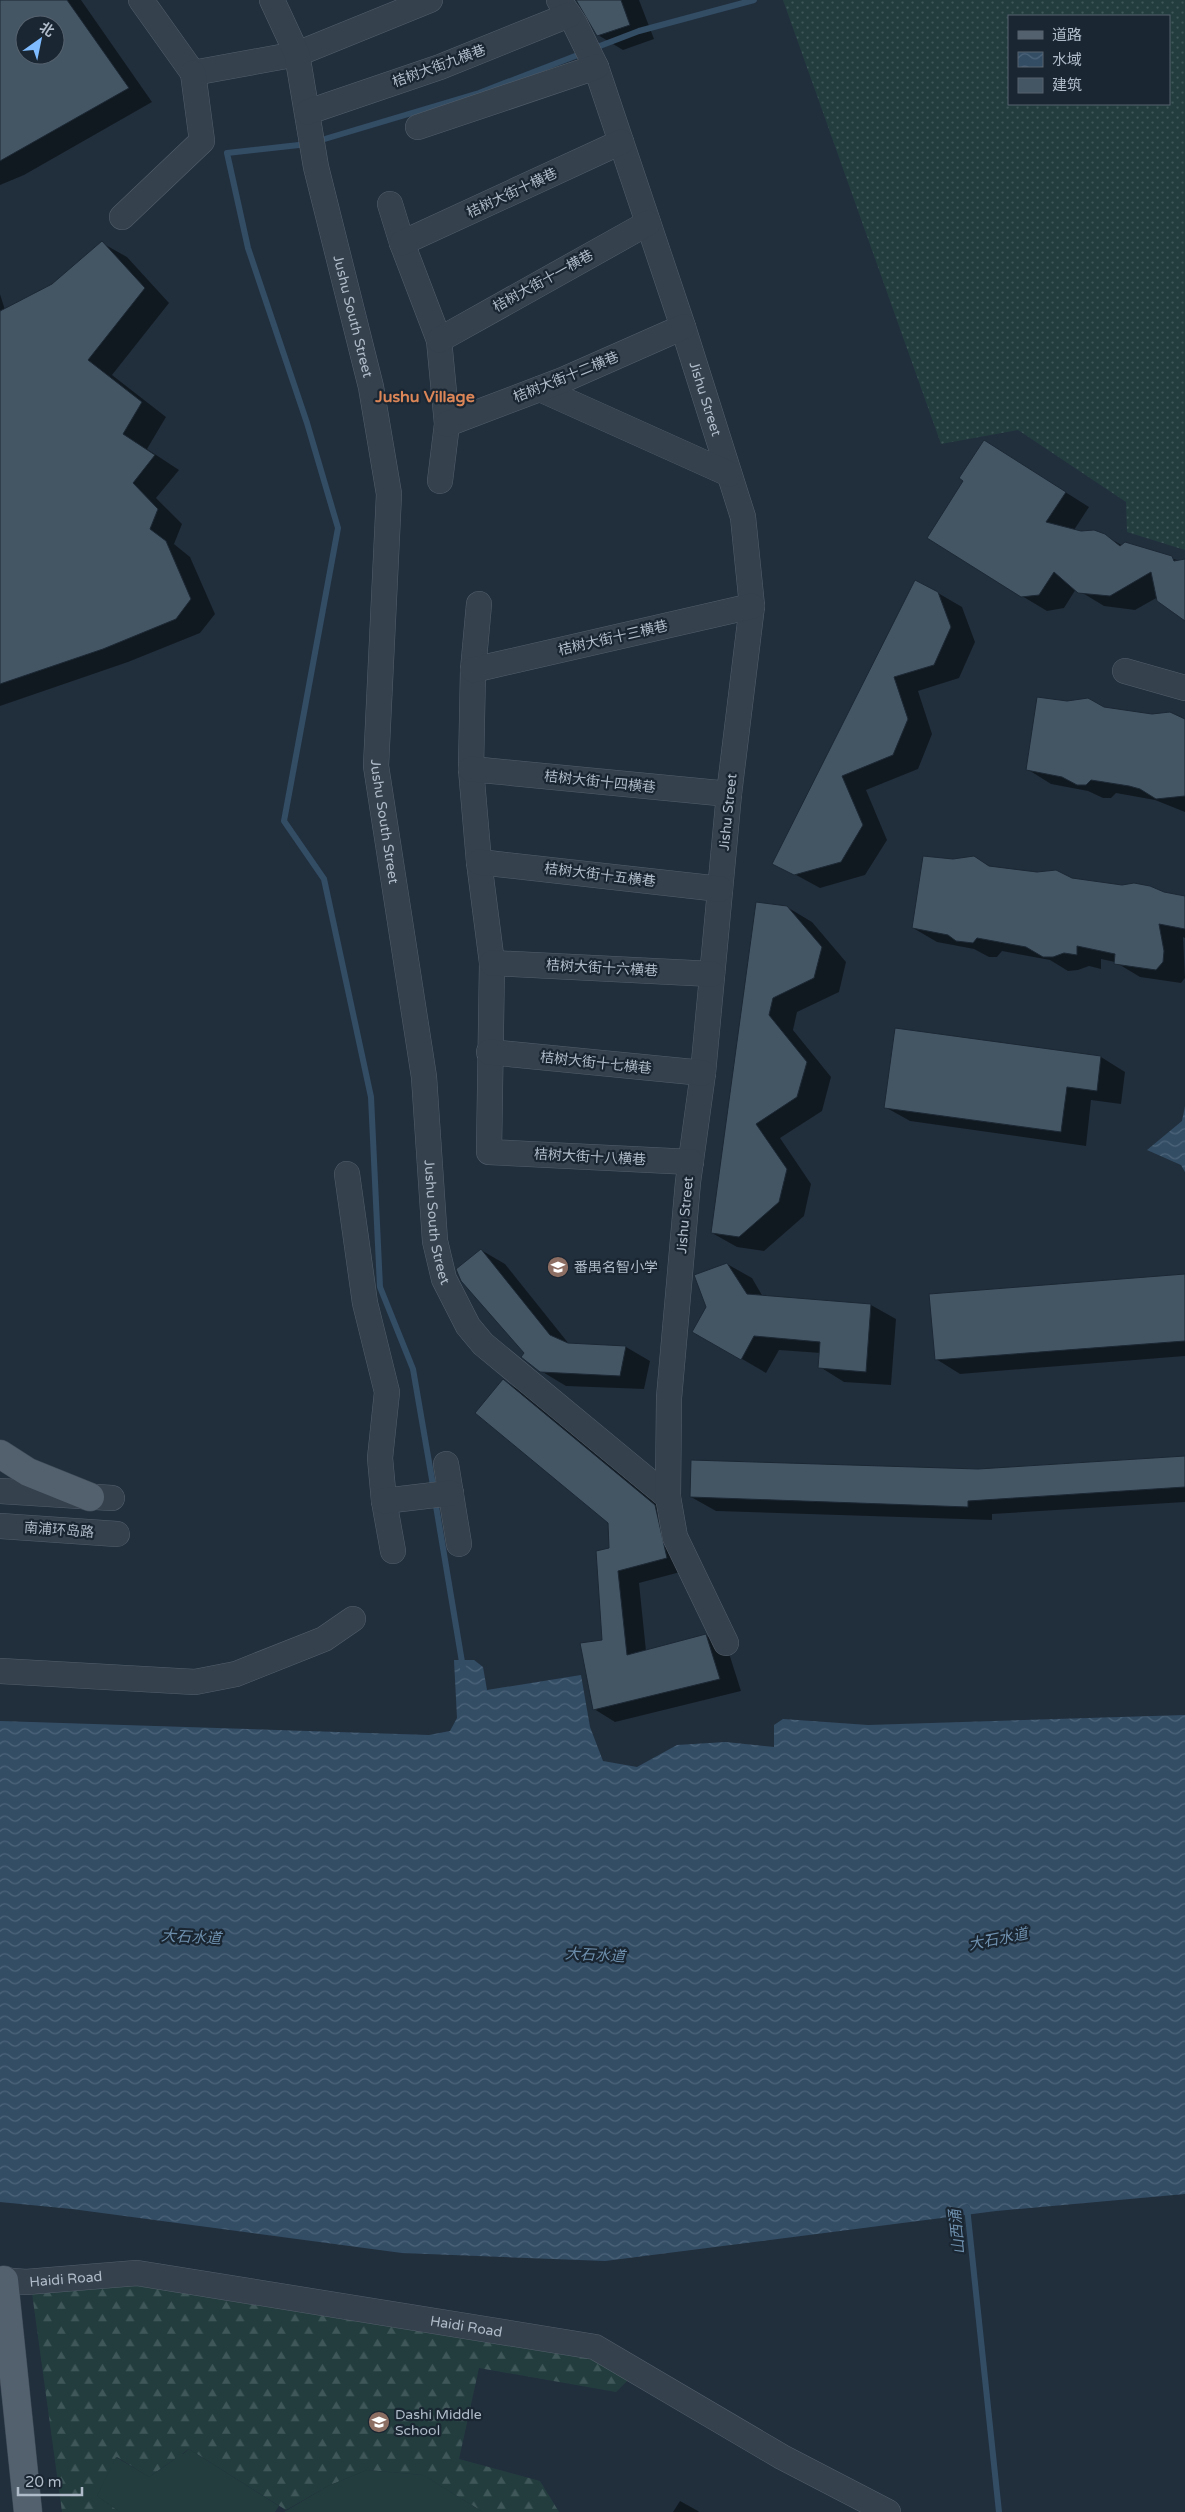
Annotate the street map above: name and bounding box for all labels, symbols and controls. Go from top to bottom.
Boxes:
north arrow [15,15,65,65]
legend [1008,15,1170,105]
text: 北 [36,19,57,40]
text: 道路 [1052,26,1082,44]
street label: 桔树大街九横巷 [390,41,488,91]
text: 水域 [1052,51,1082,69]
text: 建筑 [1052,76,1082,94]
street label: 桔树大街十横巷 [464,165,560,221]
street label: 桔树大街十一横巷 [490,246,596,316]
street label: Jushu South Street [330,253,377,380]
street label: 桔树大街十二横巷 [511,348,621,406]
street label: Jishu Street [686,359,726,439]
district label: Jushu Village [374,387,475,407]
street label: 桔树大街十三横巷 [557,617,669,659]
street label: Jushu South Street [368,759,403,886]
street label: 桔树大街十四横巷 [543,768,657,796]
street label: Jishu Street [716,772,741,851]
street label: 桔树大街十五横巷 [543,860,657,890]
street label: 桔树大街十六横巷 [546,957,658,979]
street label: 桔树大街十七横巷 [539,1049,653,1077]
street label: 桔树大街十八横巷 [534,1146,646,1168]
street label: Jushu South Street [421,1159,454,1288]
street label: Jishu Street [673,1175,697,1254]
school or university icon: 番禺名智小学 [546,1255,570,1279]
place label: 番禺名智小学 [574,1259,658,1276]
street label: 南浦环岛路 [23,1519,95,1541]
water label: 大石水道 [967,1924,1031,1954]
water label: 大石水道 [161,1926,223,1948]
water label: 大石水道 [565,1944,627,1966]
water label: 山西涌 [945,2207,968,2255]
street label: Haidi Road [29,2267,103,2290]
street label: Haidi Road [429,2312,504,2340]
place label: Dashi Middle School [395,2406,482,2439]
school or university icon: Dashi Middle School [367,2410,391,2434]
scale bar [18,2464,81,2496]
text: 20 m [25,2473,62,2491]

